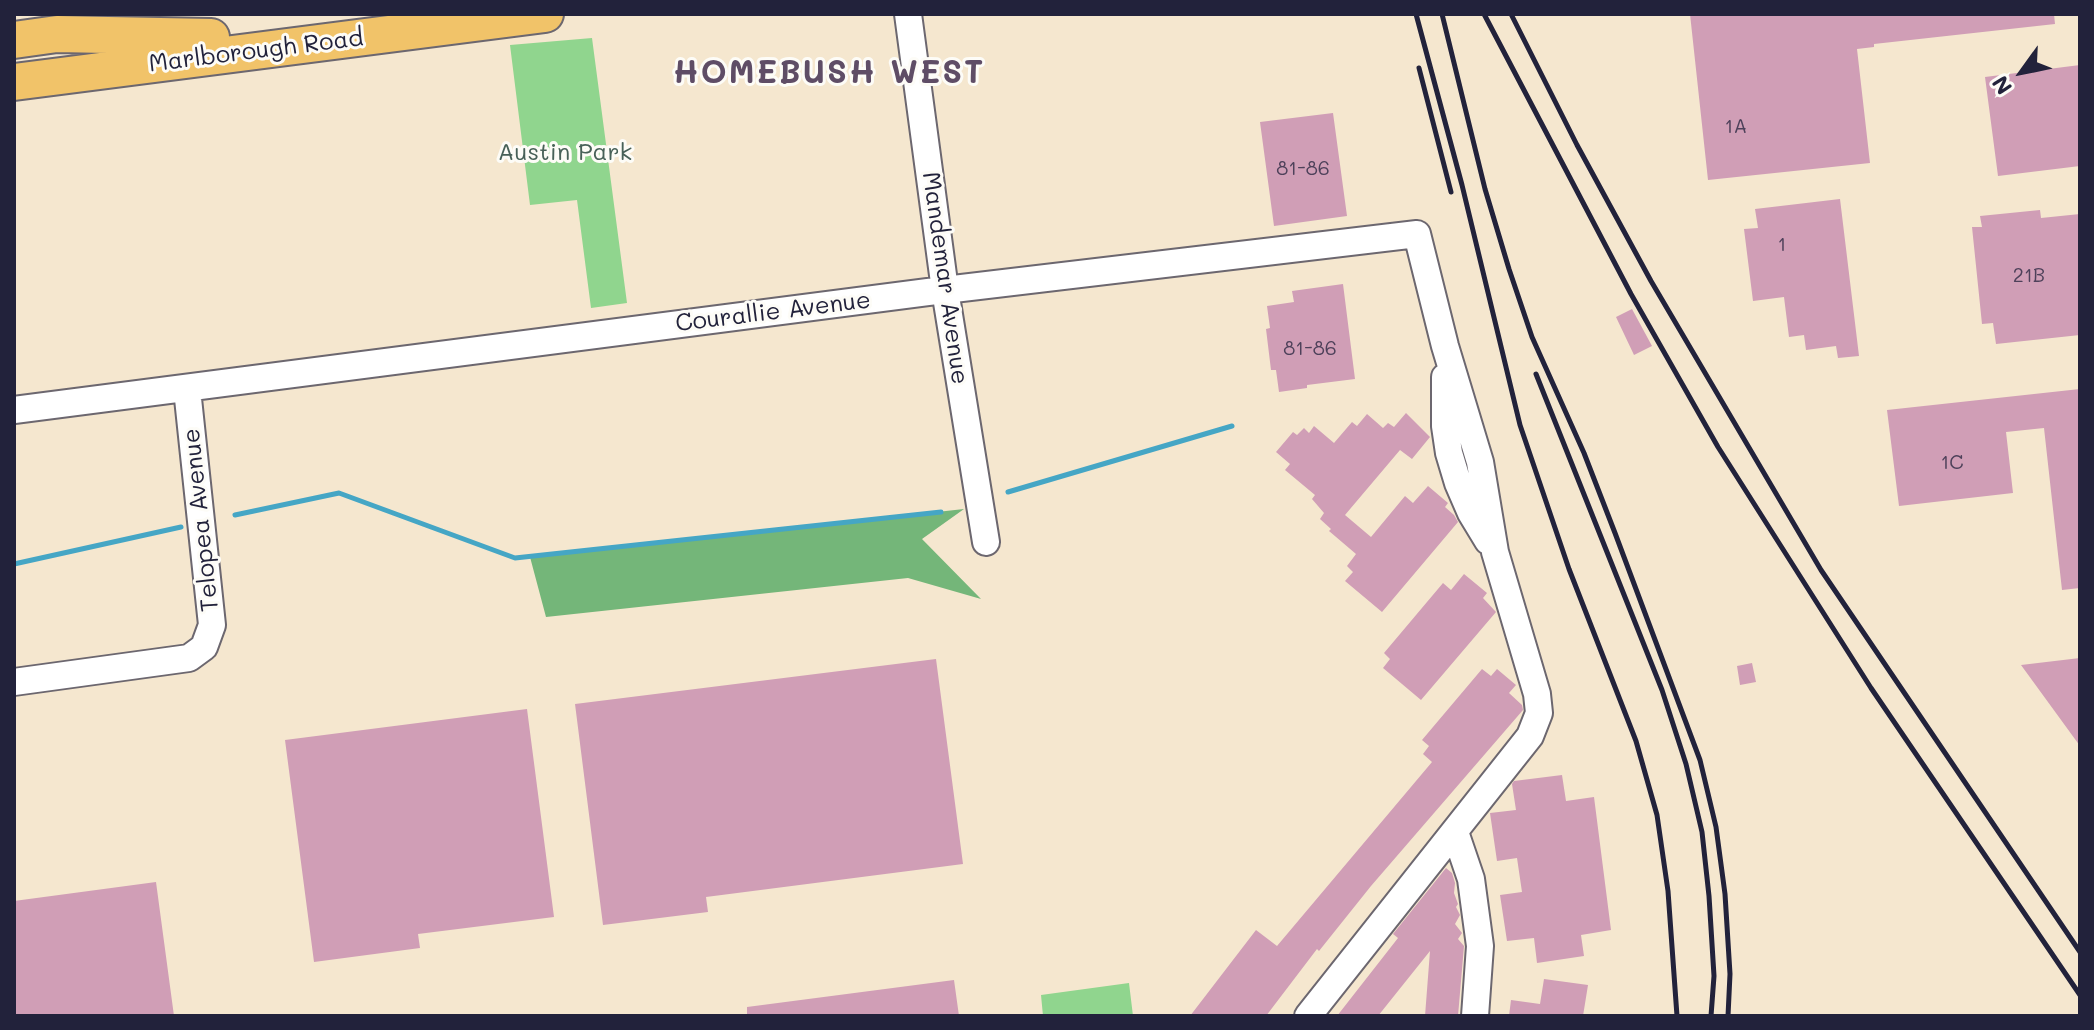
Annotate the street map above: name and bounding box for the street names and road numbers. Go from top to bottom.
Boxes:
street label: Marlborough Road [147,24,365,78]
street label: Mandemar Avenue [916,170,974,386]
street label: Courallie Avenue [674,286,872,338]
street label: Telopea Avenue [177,427,225,613]

